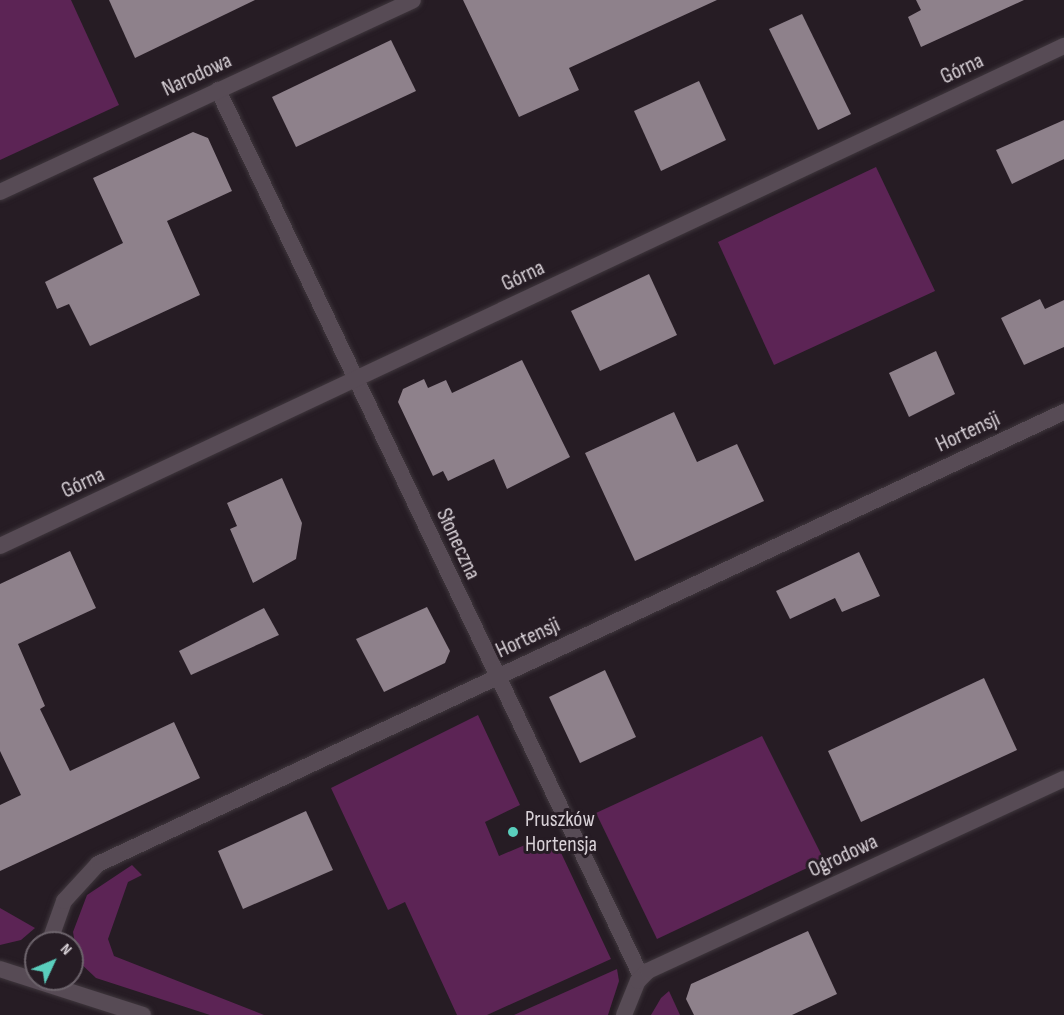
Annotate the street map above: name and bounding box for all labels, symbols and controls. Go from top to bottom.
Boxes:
street label: Narodowa [158,48,236,102]
street label: Górna [936,48,988,90]
street label: Górna [497,255,549,297]
street label: Hortensji [932,406,1004,458]
street label: Górna [57,462,109,504]
street label: Słoneczna [430,504,486,584]
street label: Hortensji [492,612,564,664]
place label: Pruszków Hortensja [525,806,597,858]
marker: Pruszków Hortensja [506,825,520,839]
street label: Ogrodowa [804,829,882,883]
north arrow [24,931,84,991]
text: N [56,940,76,959]

